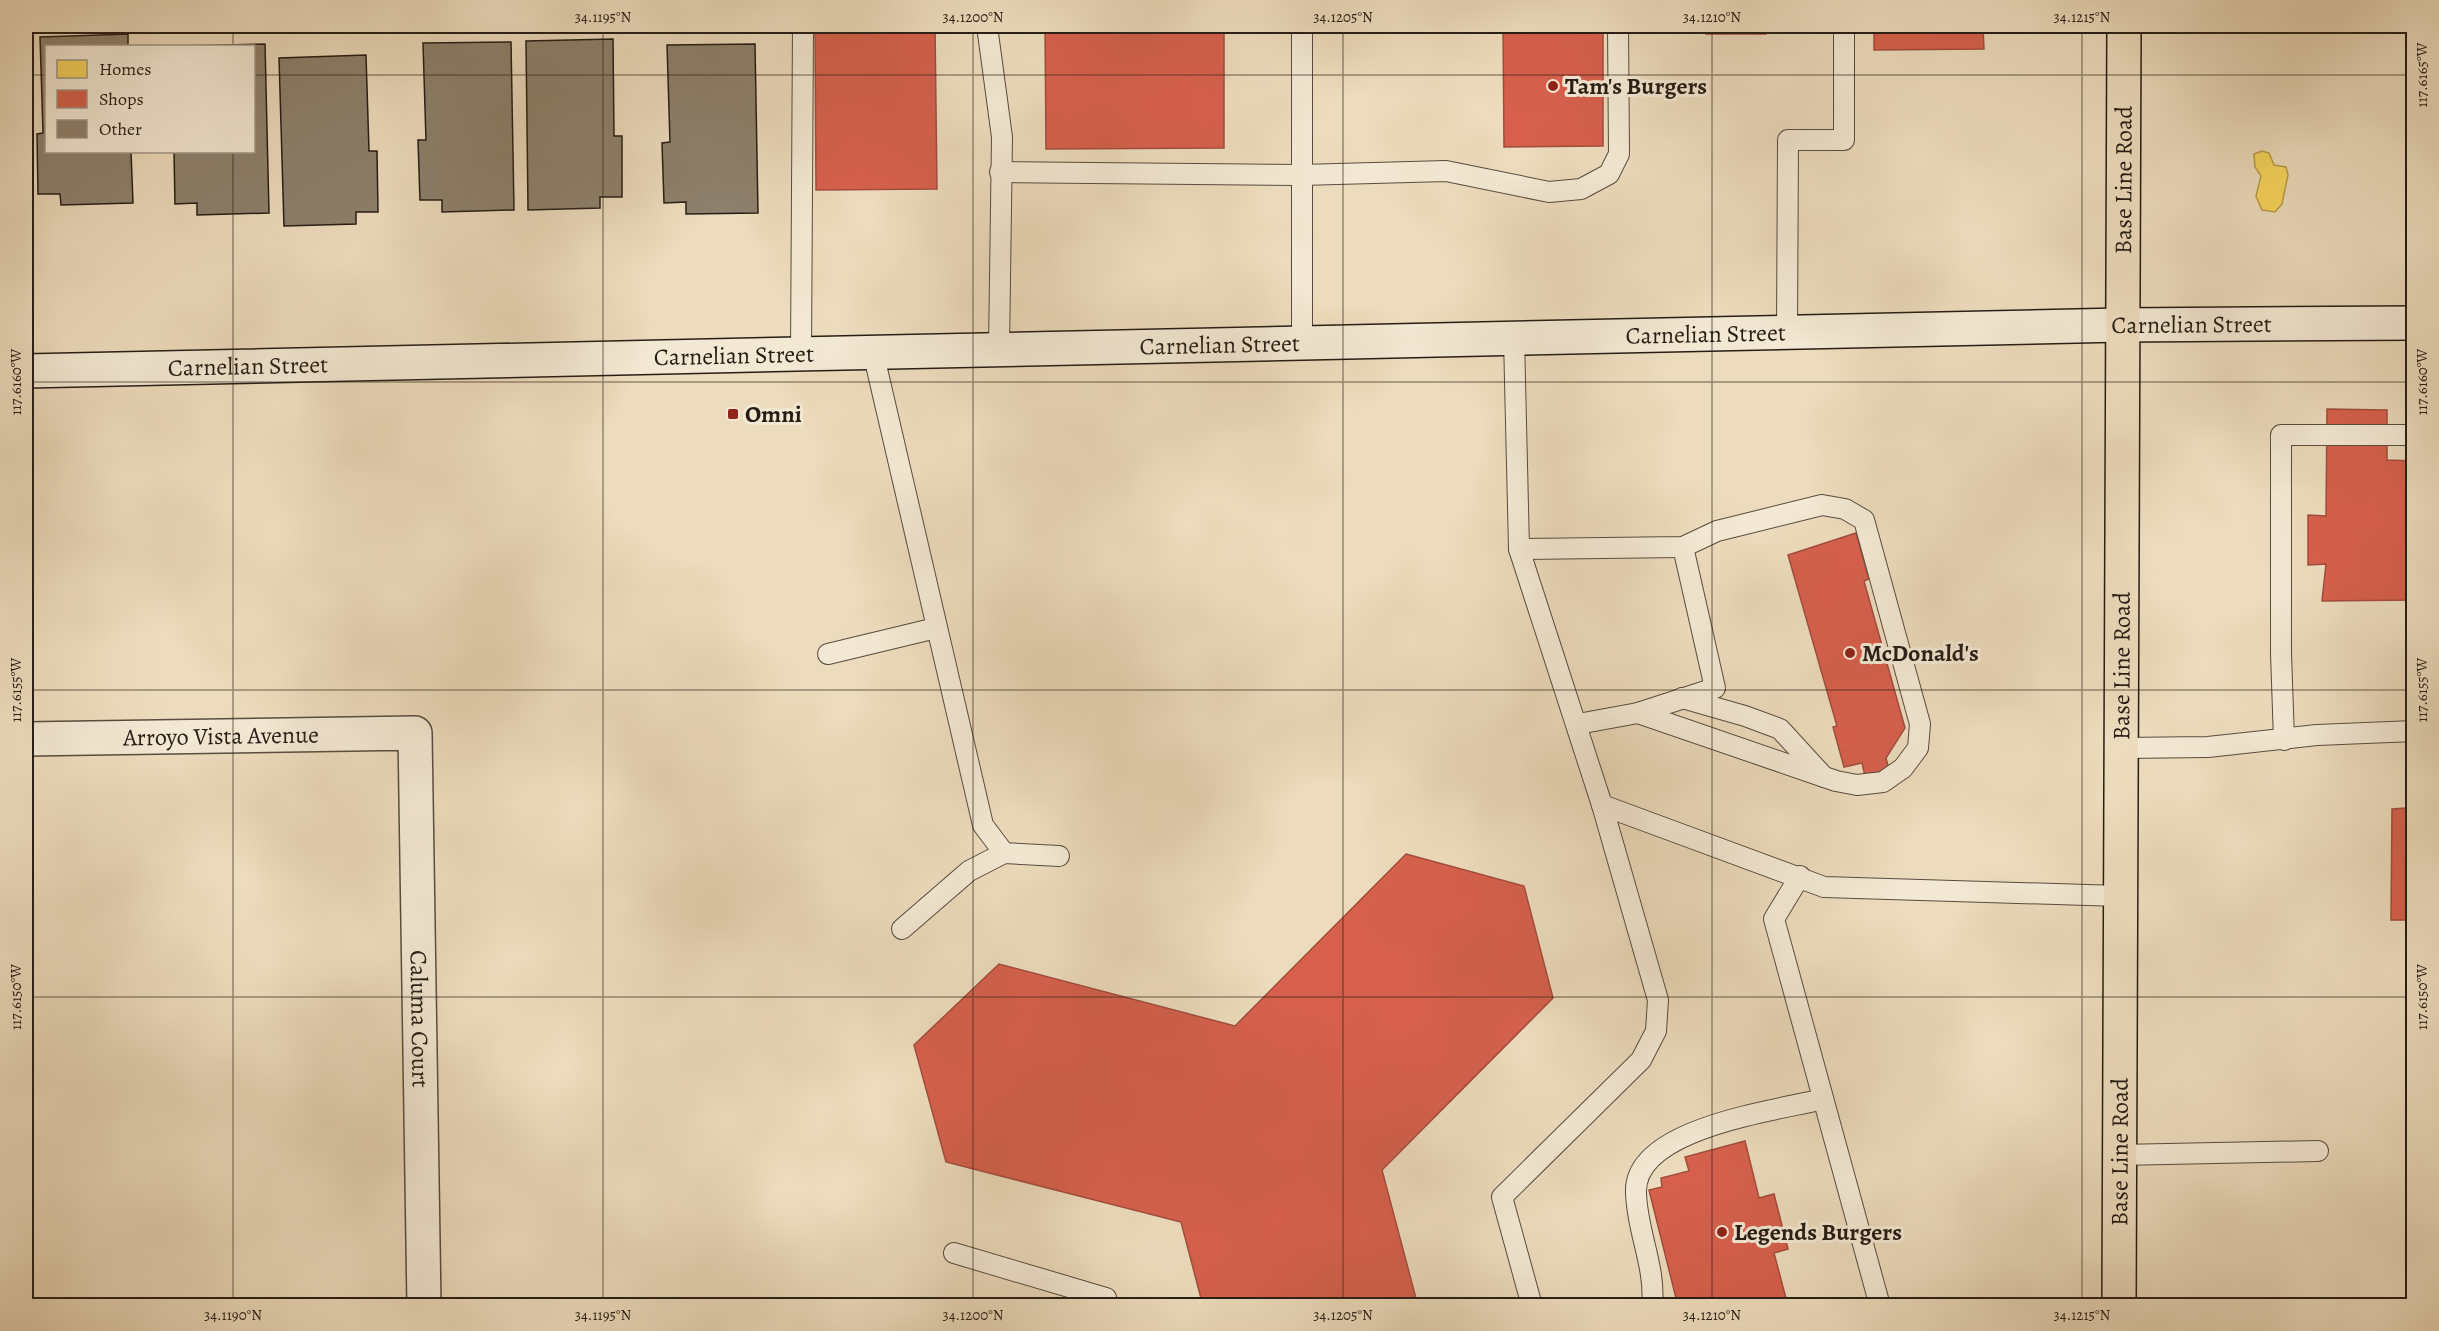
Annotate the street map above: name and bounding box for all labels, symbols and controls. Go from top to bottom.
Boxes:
text: 34.1195°N [575,7,631,27]
text: 34.1200°N [942,7,1004,27]
text: 34.1205°N [1313,7,1373,27]
text: 34.1210°N [1683,7,1741,27]
text: 34.1215°N [2054,7,2111,27]
text: 117.6165°W [2412,42,2432,108]
legend [45,45,255,153]
text: Homes [99,57,151,81]
place label: Tam's Burgers [1565,70,1707,102]
marker: Tam's Burgers [1546,79,1560,93]
text: Shops [99,87,144,111]
street label: Base Line Road [2107,106,2140,254]
text: Other [99,117,142,141]
street label: Carnelian Street [2111,308,2272,341]
street label: Carnelian Street [1625,316,1786,352]
street label: Carnelian Street [1139,327,1300,363]
street label: Carnelian Street [653,338,814,373]
street label: Carnelian Street [168,348,328,384]
text: 117.6160°W [6,349,26,415]
text: 117.6160°W [2412,349,2432,415]
place label: Omni [745,398,802,430]
marker: Omni [726,407,740,421]
street label: Base Line Road [2105,592,2138,740]
place label: McDonald's [1862,637,1979,669]
marker: McDonald's [1843,646,1857,660]
text: 117.6155°W [6,658,26,722]
text: 117.6155°W [2412,658,2432,722]
street label: Arroyo Vista Avenue [122,718,319,754]
street label: Caluma Court [402,950,437,1088]
text: 117.6150°W [6,964,26,1030]
text: 117.6150°W [2412,964,2432,1030]
street label: Base Line Road [2103,1078,2136,1226]
place label: Legends Burgers [1734,1216,1902,1248]
marker: Legends Burgers [1715,1225,1729,1239]
text: 34.1190°N [204,1305,262,1325]
text: 34.1195°N [575,1305,631,1325]
text: 34.1200°N [942,1305,1004,1325]
text: 34.1205°N [1313,1305,1373,1325]
text: 34.1210°N [1683,1305,1741,1325]
text: 34.1215°N [2054,1305,2111,1325]

